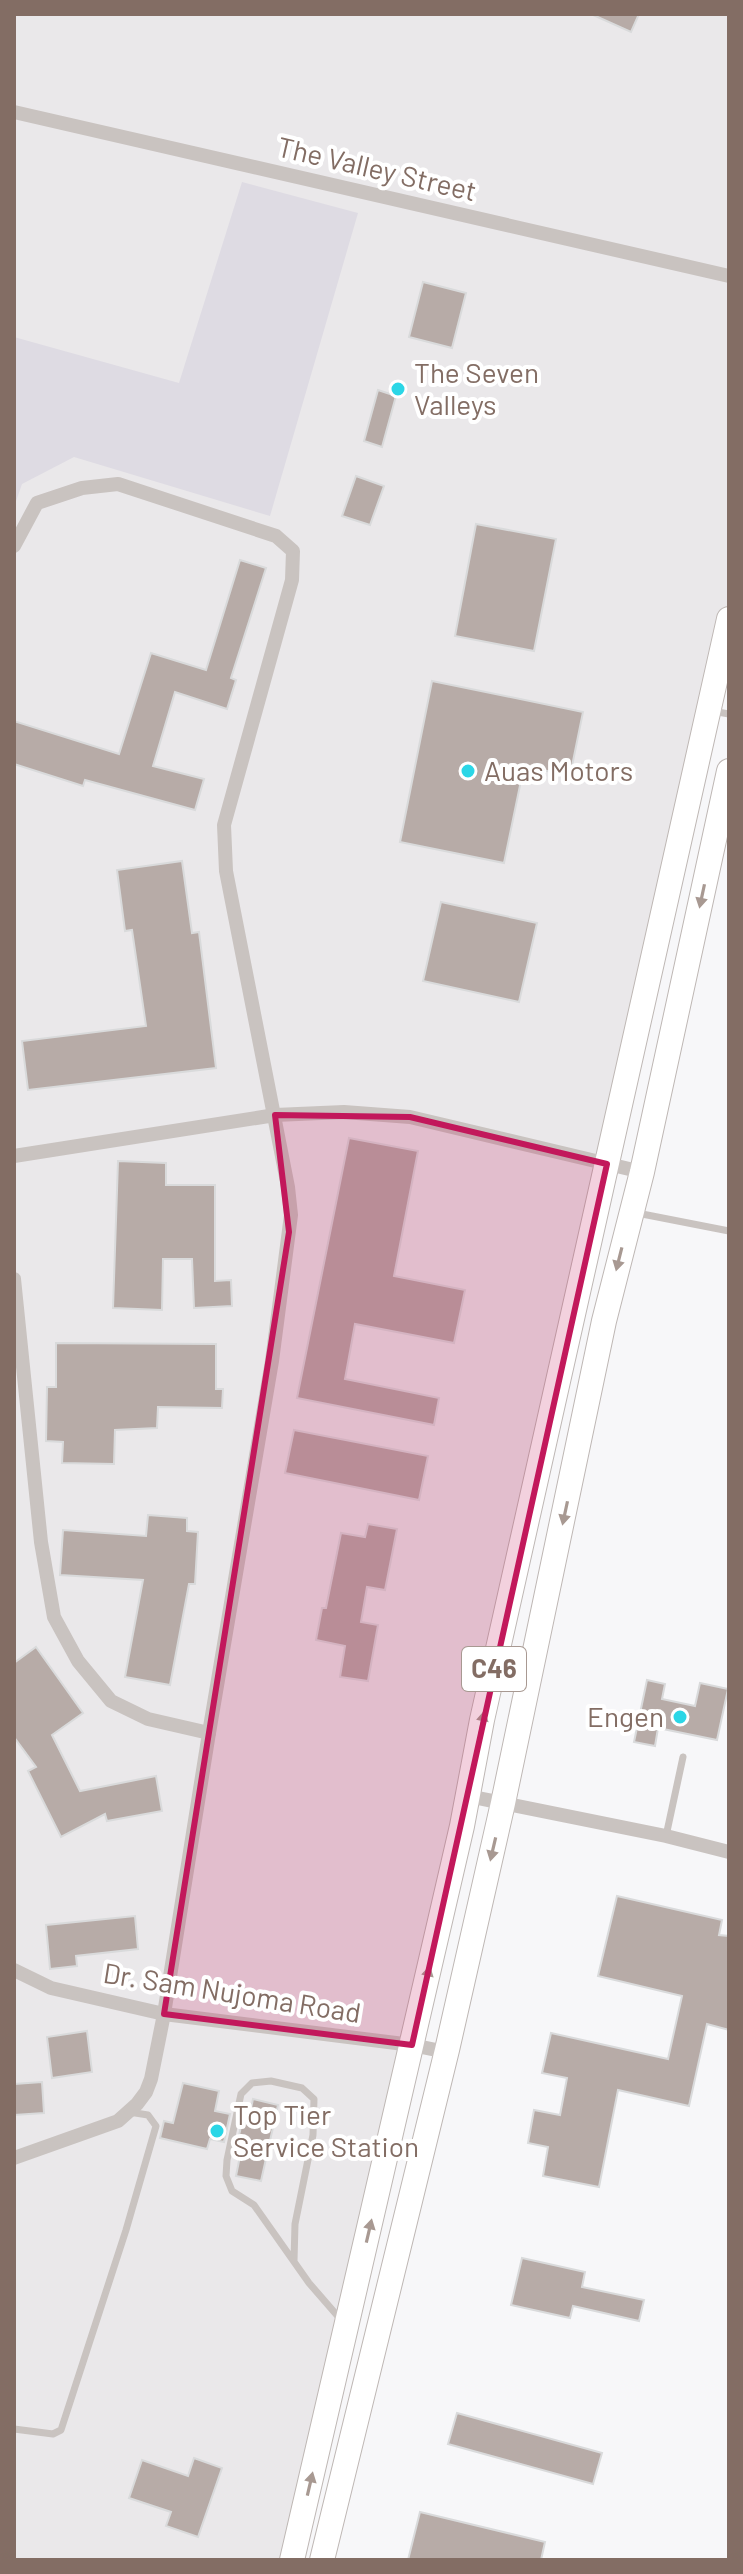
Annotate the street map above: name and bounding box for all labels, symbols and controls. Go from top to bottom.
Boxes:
street label: The Valley Street [274,129,480,207]
place label: The Seven Valleys [414,355,539,421]
marker: The Seven Valleys [389,380,407,398]
place label: Auas Motors [484,753,633,787]
marker: Auas Motors [459,762,477,780]
one-way arrow [695,884,708,909]
one-way arrow [613,1246,625,1271]
one-way arrow [558,1500,570,1525]
road number: C46 [462,1647,526,1691]
place label: Engen [587,1699,664,1733]
marker: Engen [671,1708,689,1726]
one-way arrow [476,1711,489,1736]
one-way arrow [486,1837,499,1862]
street label: Dr. Sam Nujoma Road [101,1955,363,2029]
one-way arrow [422,1965,434,1990]
place label: Top Tier Service Station [233,2097,419,2163]
marker: Top Tier Service Station [208,2122,226,2140]
one-way arrow [363,2218,375,2243]
one-way arrow [304,2471,317,2496]

